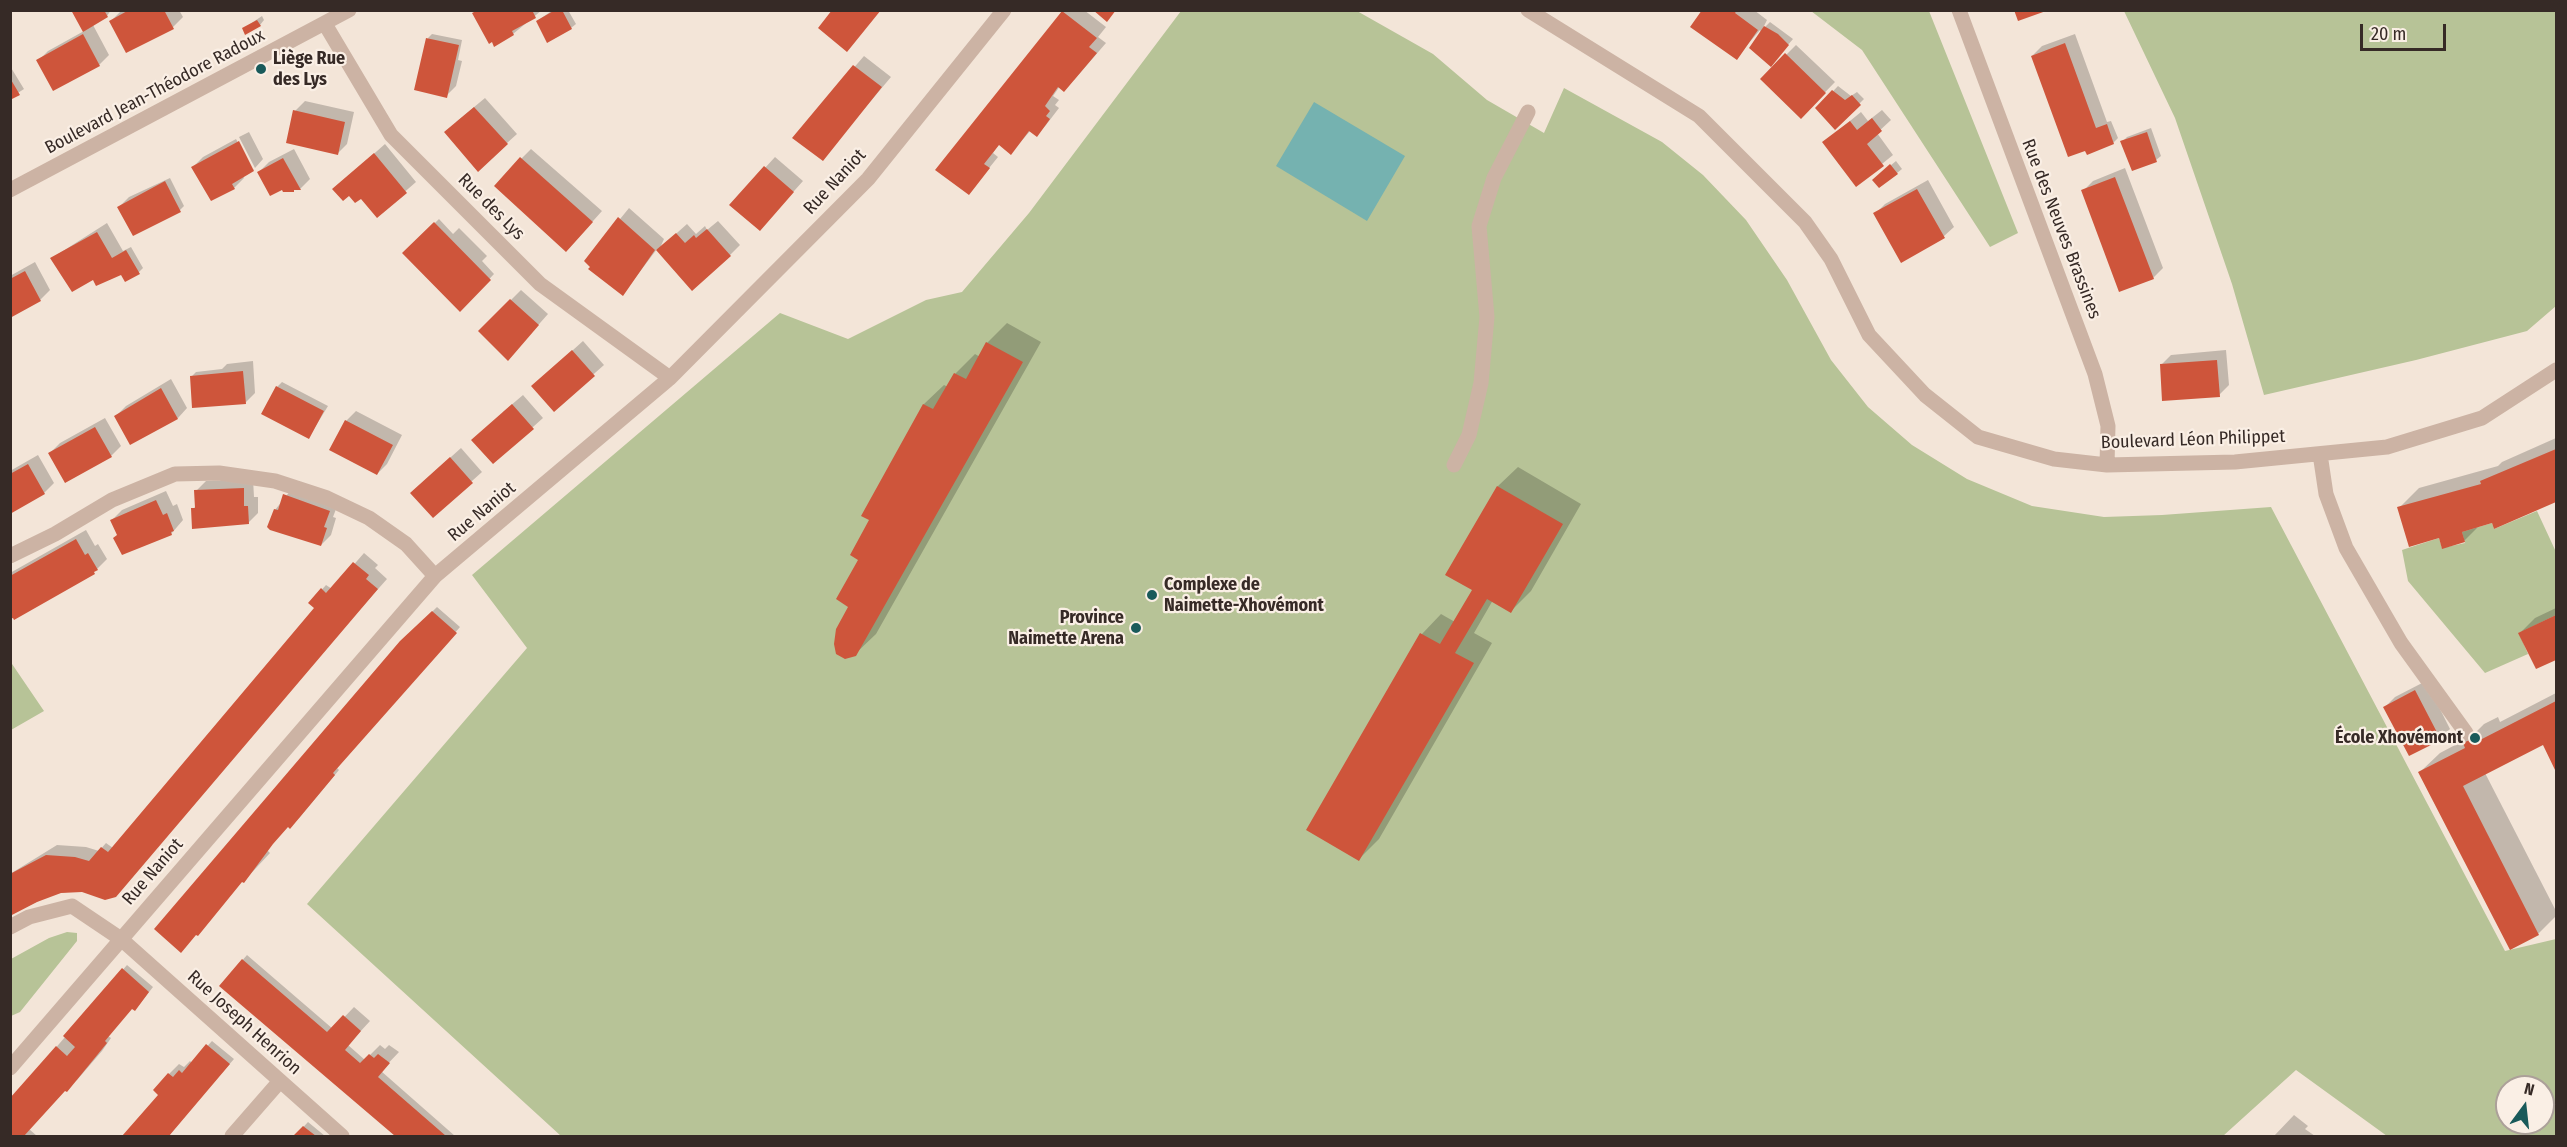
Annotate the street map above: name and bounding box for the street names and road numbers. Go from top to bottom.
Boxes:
street label: Boulevard Jean-Théodore Radoux [42,25,268,159]
street label: Rue des Neuves Brassines [2017,136,2105,322]
street label: Rue Naniot [799,145,871,219]
street label: Rue des Lys [453,169,529,245]
street label: Boulevard Léon Philippet [2100,426,2286,454]
street label: Rue Naniot [444,478,520,546]
street label: Rue Naniot [118,834,188,910]
street label: Rue Joseph Henrion [183,966,305,1080]

